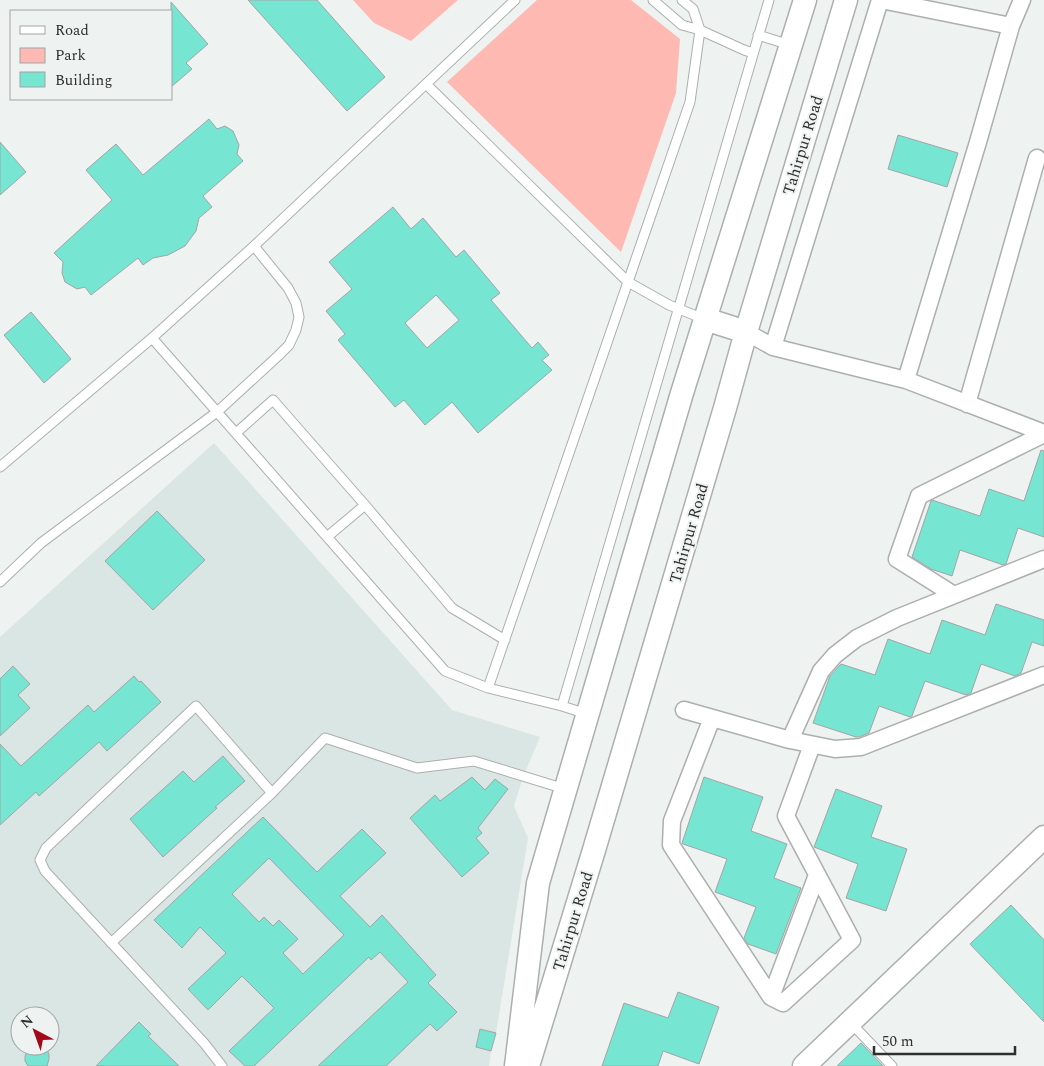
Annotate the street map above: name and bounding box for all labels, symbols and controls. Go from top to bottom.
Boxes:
legend [10,10,172,100]
text: Road [55,19,89,42]
text: Park [55,44,86,67]
text: Building [55,69,112,92]
street label: Tahirpur Road [776,93,829,198]
street label: Tahirpur Road [663,480,715,586]
street label: Tahirpur Road [546,869,599,974]
north arrow [10,1006,60,1056]
text: N [16,1010,38,1033]
scale bar [874,1024,1015,1056]
text: 50 m [882,1030,914,1053]

